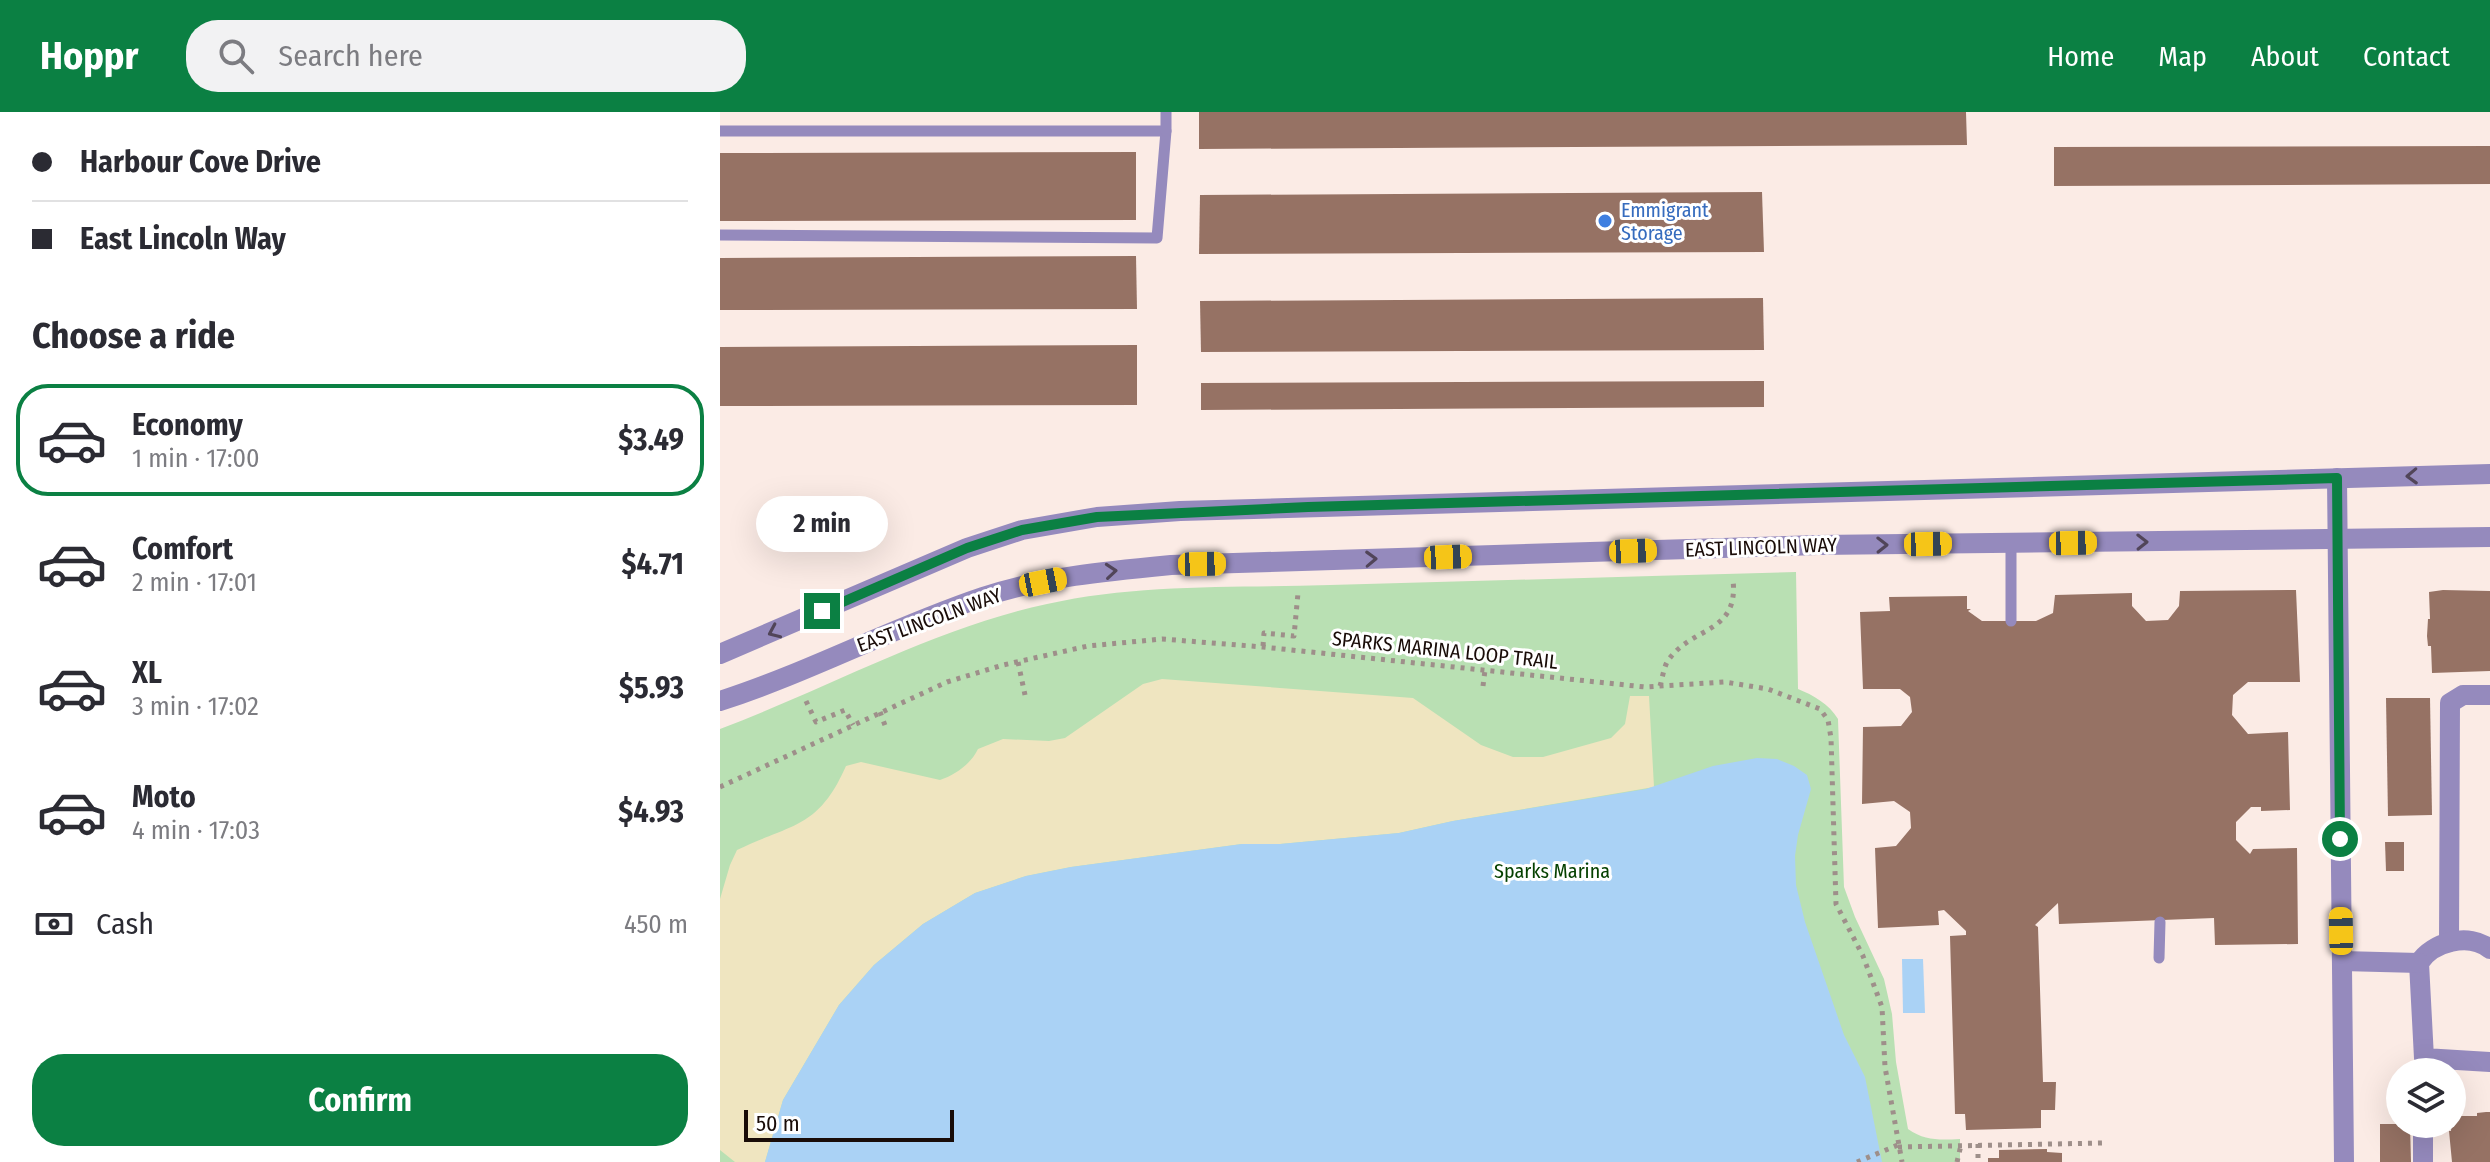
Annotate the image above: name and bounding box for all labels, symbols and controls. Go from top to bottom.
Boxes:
search box [186,20,746,92]
text: Hoppr [40,33,138,79]
icon: search [214,34,258,78]
text: Search here [278,38,423,74]
text: Home [2047,40,2114,73]
text: Map [2158,40,2207,73]
text: About [2251,40,2319,73]
text: Contact [2363,40,2450,73]
text: Harbour Cove Drive [80,144,321,180]
place label: Emmigrant Storage [1621,198,1709,245]
marker: Emmigrant Storage [1596,212,1614,230]
text: East Lincoln Way [80,221,286,257]
text: Choose a ride [32,314,235,358]
icon: car [36,404,108,476]
text: Economy [132,407,243,443]
text: $3.49 [618,422,684,458]
text: 1 min · 17:00 [132,443,260,474]
one-way arrow [2405,467,2418,485]
callout: 2 min [756,495,888,551]
text: 2 min [793,508,851,539]
icon: car [36,528,108,600]
text: Comfort [132,531,233,567]
car [2049,531,2097,555]
street label: EAST LINCOLN WAY [1685,532,1837,562]
car [1904,532,1952,556]
one-way arrow [2136,533,2149,551]
one-way arrow [1876,536,1889,554]
car [1609,538,1657,564]
car [1424,544,1472,570]
text: $4.71 [621,546,684,582]
one-way arrow [1365,550,1378,568]
car [1178,552,1226,576]
one-way arrow [1105,562,1118,579]
car [1017,566,1069,598]
text: 2 min · 17:01 [132,567,257,598]
street label: EAST LINCOLN WAY [853,583,1005,657]
route end [804,593,840,629]
one-way arrow [768,622,783,638]
street label: SPARKS MARINA LOOP TRAIL [1331,626,1559,674]
icon: car [36,652,108,724]
text: XL [132,655,162,691]
text: $5.93 [619,670,684,706]
text: 3 min · 17:02 [132,691,259,722]
icon: car [36,776,108,848]
text: Moto [132,779,196,815]
text: $4.93 [618,794,684,830]
text: 4 min · 17:03 [132,815,260,846]
route start [2322,821,2358,857]
park label: Sparks Marina [1494,859,1610,883]
icon: cash [32,902,76,946]
text: Cash [96,906,154,942]
car [2329,907,2353,955]
text: 450 m [624,909,688,940]
button: Confirm [32,1054,688,1146]
map controls [2386,1058,2466,1138]
button: layers [2386,1058,2466,1138]
scale bar [744,1106,954,1142]
text: 50 m [756,1110,800,1137]

